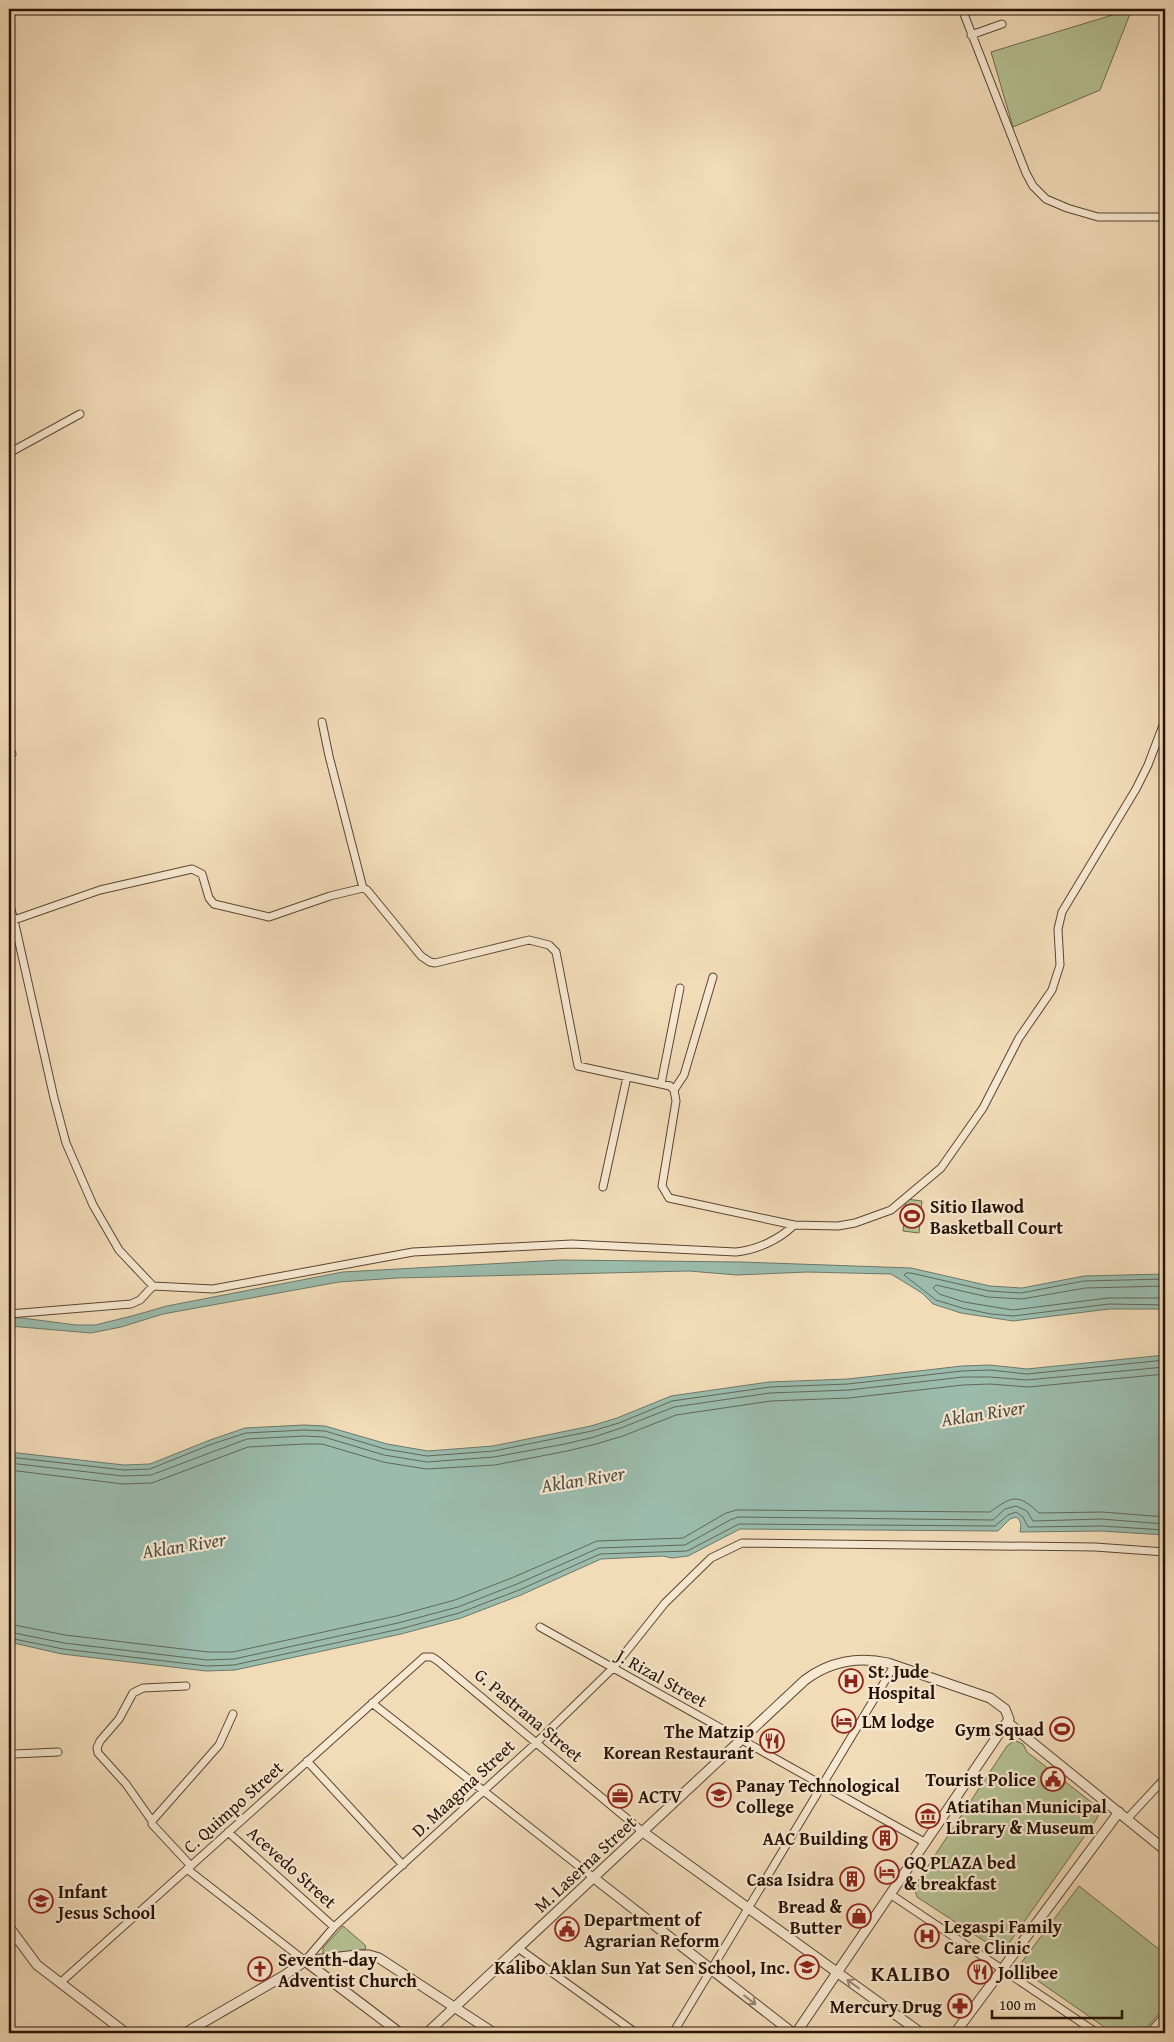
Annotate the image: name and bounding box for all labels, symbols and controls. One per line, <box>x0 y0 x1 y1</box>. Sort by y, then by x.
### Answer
place label: Sitio Ilawod Basketball Court <box>930 1193 1063 1241</box>
sports icon: Sitio Ilawod Basketball Court <box>899 1203 925 1229</box>
water label: Aklan River <box>938 1392 1028 1434</box>
water label: Aklan River <box>538 1458 628 1500</box>
water label: Aklan River <box>139 1524 229 1566</box>
street label: J. Rizal Street <box>610 1641 713 1714</box>
place label: St. Jude Hospital <box>868 1658 936 1706</box>
street label: G. Pastrana Street <box>469 1661 590 1769</box>
hospital icon: St. Jude Hospital <box>838 1668 864 1694</box>
hotel icon: LM lodge <box>831 1708 857 1734</box>
place label: LM lodge <box>862 1708 935 1735</box>
place label: Gym Squad <box>955 1716 1045 1743</box>
sports icon: Gym Squad <box>1049 1716 1075 1742</box>
place label: The Matzip Korean Restaurant <box>604 1718 754 1766</box>
restaurant icon: The Matzip Korean Restaurant <box>759 1728 785 1754</box>
street label: D. Maagma Street <box>405 1732 521 1843</box>
street label: C. Quimpo Street <box>177 1754 290 1860</box>
place label: Tourist Police <box>925 1766 1036 1793</box>
public building icon: Tourist Police <box>1040 1766 1066 1792</box>
place label: Panay Technological College <box>736 1772 900 1820</box>
school or university icon: Panay Technological College <box>706 1782 732 1808</box>
office icon: ACTV <box>607 1783 633 1809</box>
place label: ACTV <box>638 1783 682 1810</box>
place label: Atiatihan Municipal Library & Museum <box>946 1793 1107 1841</box>
museum icon: Atiatihan Municipal Library & Museum <box>915 1803 941 1829</box>
street label: M. Laserna Street <box>528 1809 643 1919</box>
street label: Acevedo Street <box>241 1819 343 1915</box>
place label: AAC Building <box>762 1825 869 1852</box>
building icon: AAC Building <box>872 1825 898 1851</box>
place label: GQ PLAZA bed & breakfast <box>904 1849 1017 1897</box>
hotel icon: GQ PLAZA bed & breakfast <box>874 1859 900 1885</box>
place label: Casa Isidra <box>747 1866 835 1893</box>
building icon: Casa Isidra <box>839 1866 865 1892</box>
place label: Infant Jesus School <box>55 1878 156 1926</box>
school or university icon: Infant Jesus School <box>28 1888 54 1914</box>
place label: Bread & Butter <box>778 1893 843 1941</box>
shop icon: Bread & Butter <box>846 1903 872 1929</box>
place label: Department of Agrarian Reform <box>584 1906 720 1954</box>
place label: Legaspi Family Care Clinic <box>944 1913 1063 1961</box>
public building icon: Department of Agrarian Reform <box>554 1916 580 1942</box>
hospital icon: Legaspi Family Care Clinic <box>914 1923 940 1949</box>
place label: Seventh-day Adventist Church <box>278 1946 417 1994</box>
place label: Kalibo Aklan Sun Yat Sen School, Inc. <box>494 1954 790 1981</box>
school or university icon: Kalibo Aklan Sun Yat Sen School, Inc. <box>794 1954 820 1980</box>
church icon: Seventh-day Adventist Church <box>247 1956 273 1982</box>
district label: KALIBO <box>871 1957 951 1989</box>
restaurant icon: Jollibee <box>967 1959 993 1985</box>
place label: Jollibee <box>995 1959 1058 1986</box>
one-way arrow <box>846 1979 860 1989</box>
scale bar <box>992 1987 1122 2019</box>
place label: Mercury Drug <box>830 1993 943 2020</box>
pharmacy icon: Mercury Drug <box>947 1993 973 2019</box>
one-way arrow <box>743 1994 756 2005</box>
text: 100 m <box>999 1994 1037 2015</box>

